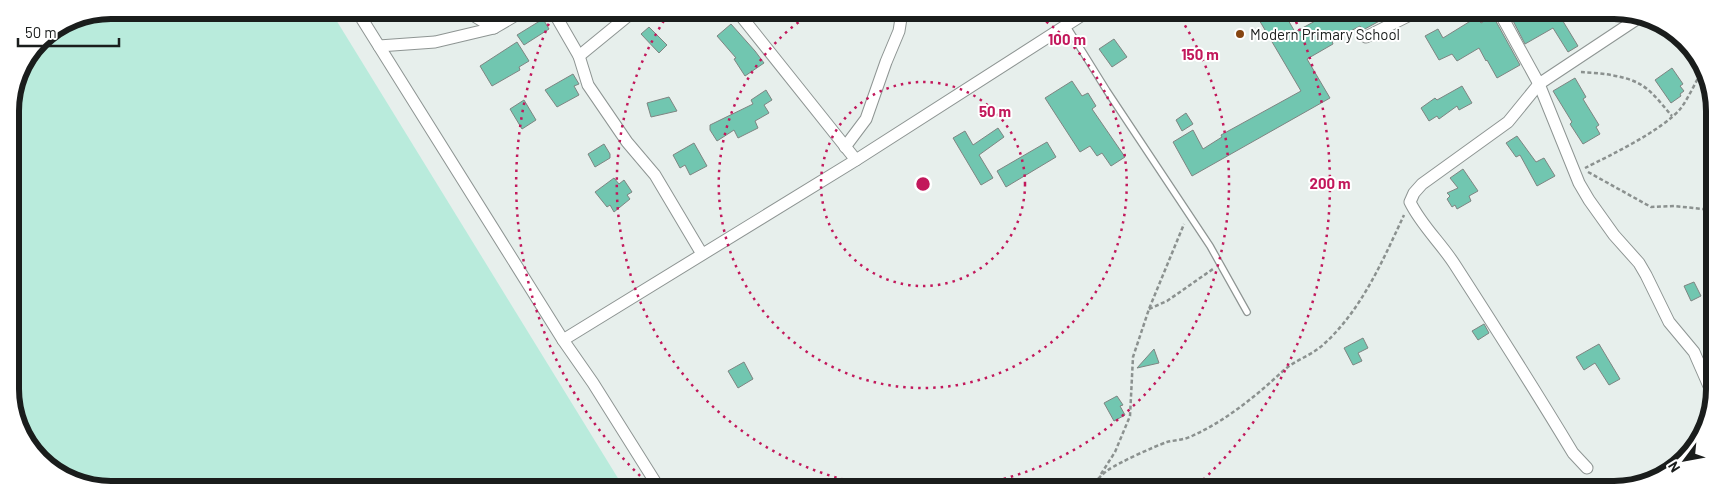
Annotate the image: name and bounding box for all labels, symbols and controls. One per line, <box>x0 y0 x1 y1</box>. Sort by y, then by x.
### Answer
scale bar <box>18 15 119 47</box>
text: 50 m <box>25 23 57 41</box>
place label: Modern Primary School <box>1250 25 1400 43</box>
marker: Modern Primary School <box>1234 28 1246 40</box>
text: 100 m <box>1048 30 1086 48</box>
text: 150 m <box>1181 45 1219 63</box>
text: 50 m <box>979 102 1011 120</box>
text: 200 m <box>1309 174 1351 192</box>
centre of rings <box>914 175 932 193</box>
north arrow <box>1660 435 1710 485</box>
text: N <box>1664 459 1683 476</box>

